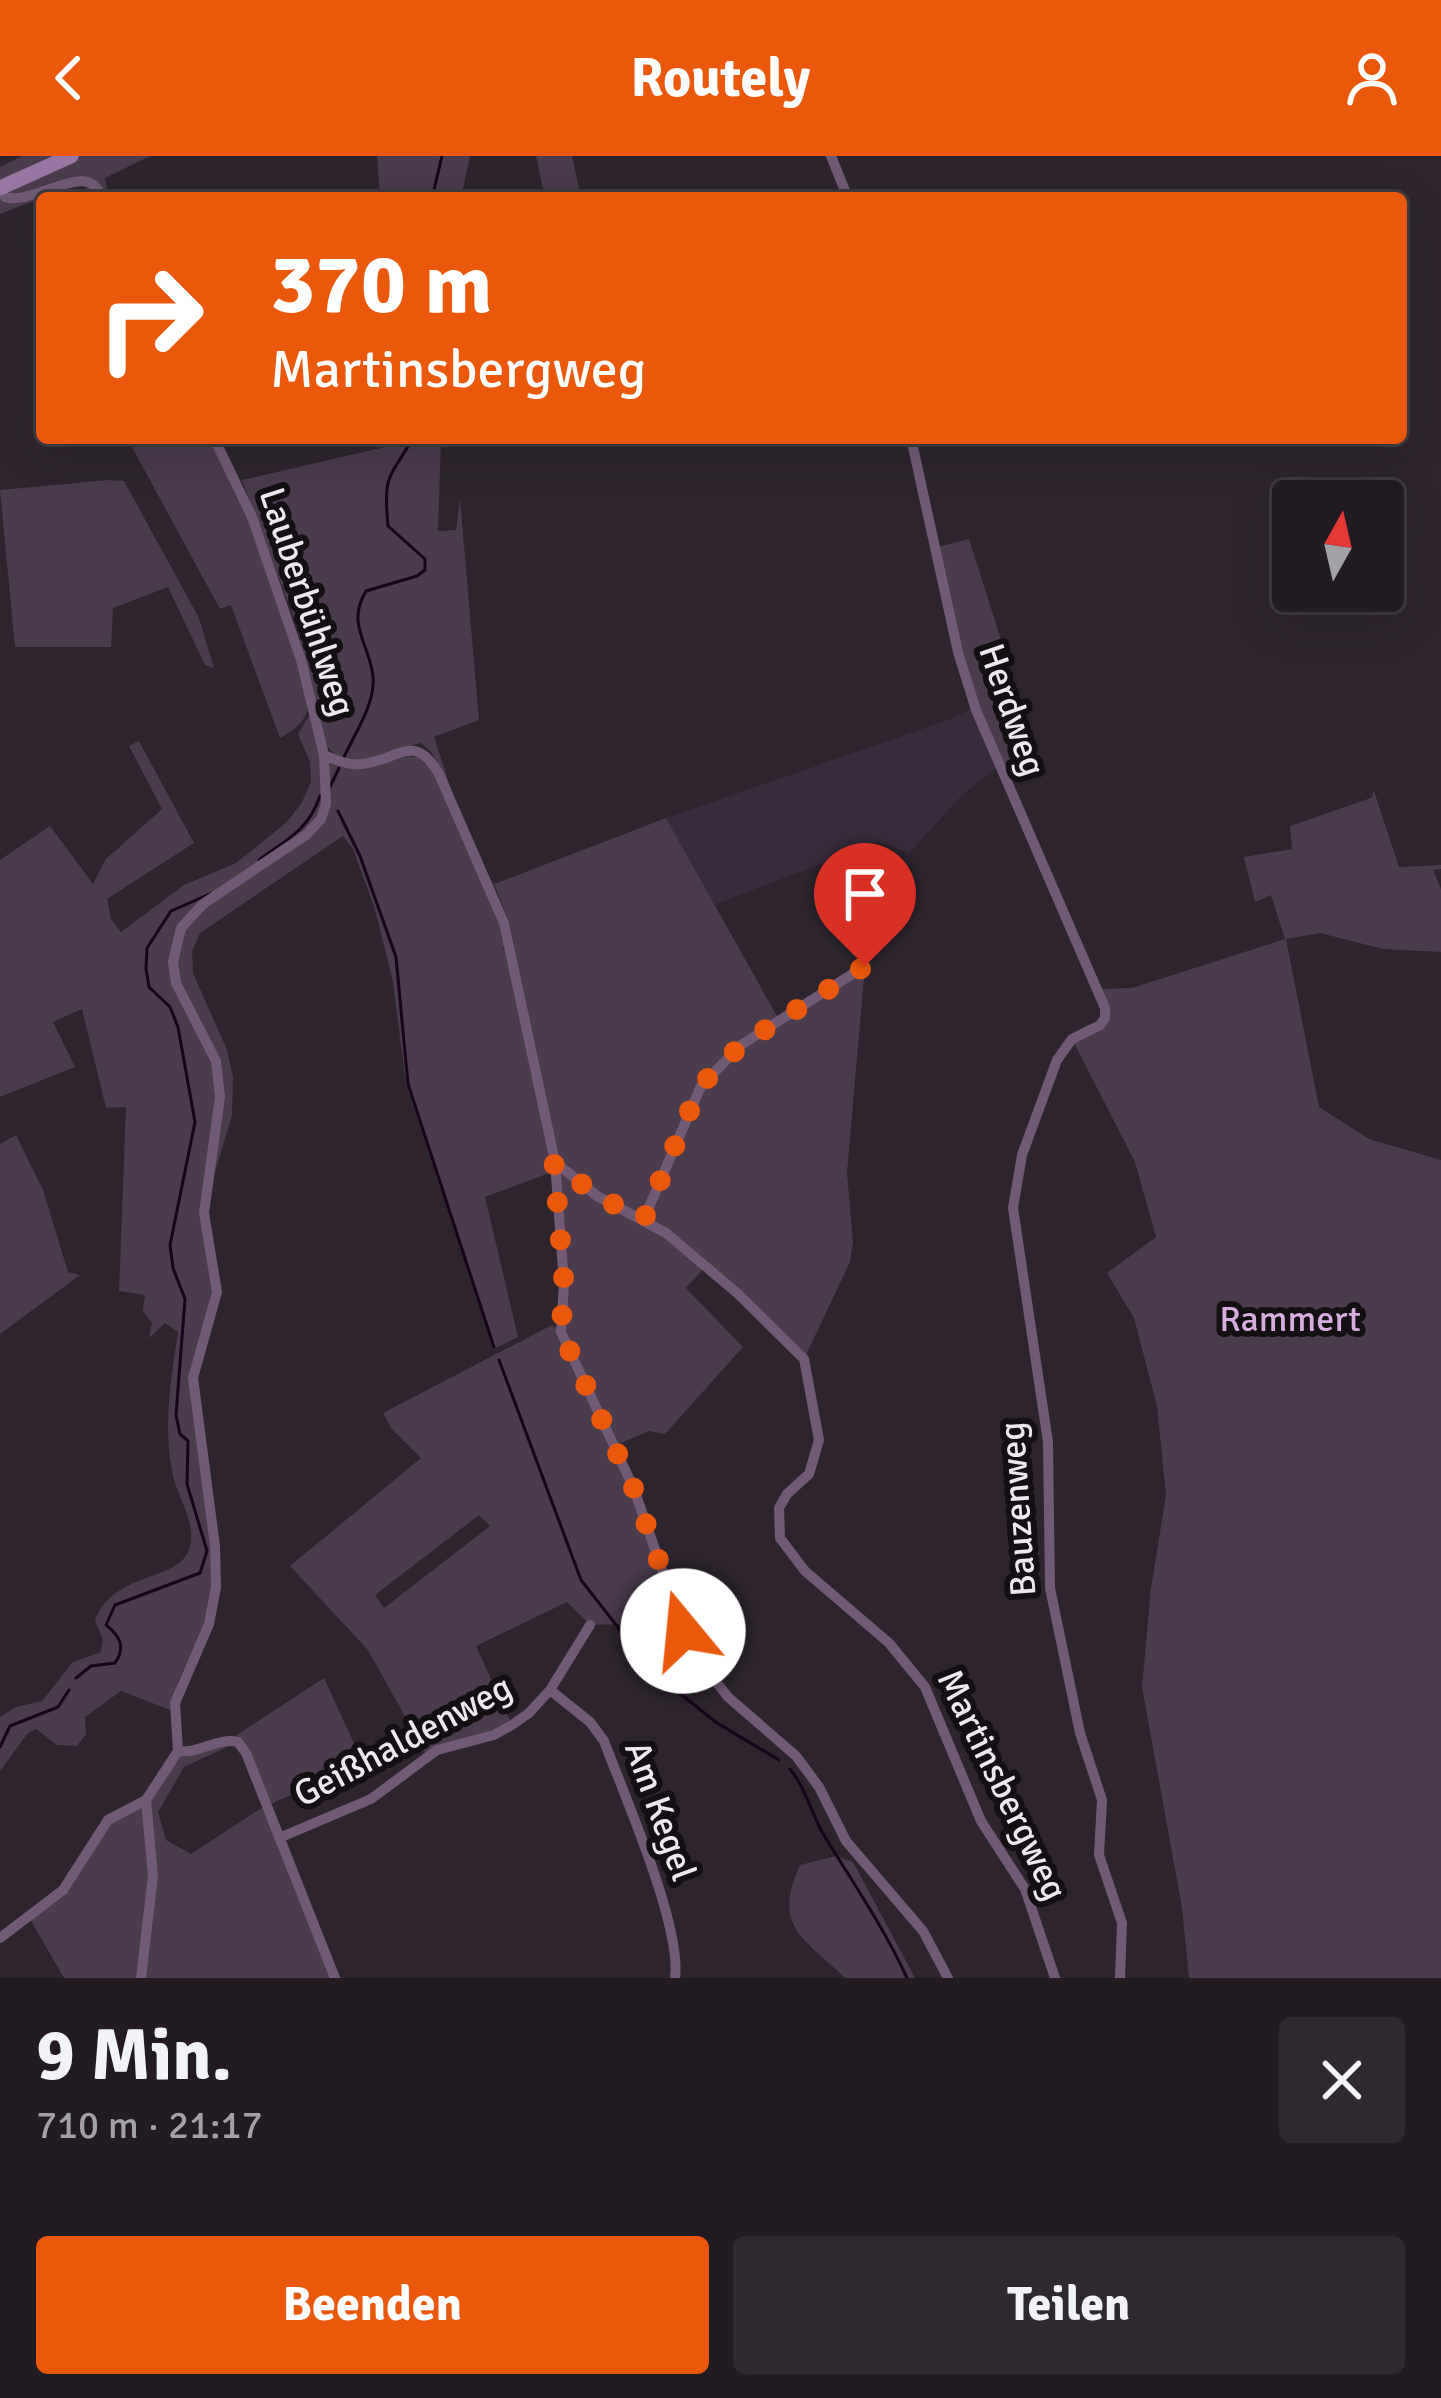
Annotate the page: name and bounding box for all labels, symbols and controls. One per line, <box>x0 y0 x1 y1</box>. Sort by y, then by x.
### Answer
icon: back <box>36 45 102 111</box>
text: Routely <box>631 45 810 112</box>
icon: person <box>1339 45 1405 111</box>
text: 370 m <box>270 233 492 337</box>
icon: right <box>72 240 228 396</box>
text: Martinsbergweg <box>270 336 646 403</box>
north arrow <box>1272 480 1404 612</box>
map controls <box>1272 480 1404 612</box>
street label: Lauberbühlweg <box>249 482 365 722</box>
street label: Herdweg <box>968 638 1056 782</box>
pin <box>814 843 916 966</box>
icon: arrive <box>832 861 898 927</box>
park label: Rammert <box>1219 1297 1361 1342</box>
street label: Bauzenweg <box>989 1420 1047 1598</box>
position arrow <box>620 1568 746 1694</box>
street label: Martinsbergweg <box>927 1662 1077 1908</box>
street label: Geißhaldenweg <box>286 1665 520 1817</box>
street label: Am Kegel <box>614 1735 706 1887</box>
text: 9 Min. <box>36 2011 232 2100</box>
button: close <box>1279 2017 1405 2143</box>
text: 710 m · 21:17 <box>36 2101 263 2149</box>
button: Beenden <box>36 2236 709 2374</box>
button: Teilen <box>733 2236 1405 2374</box>

